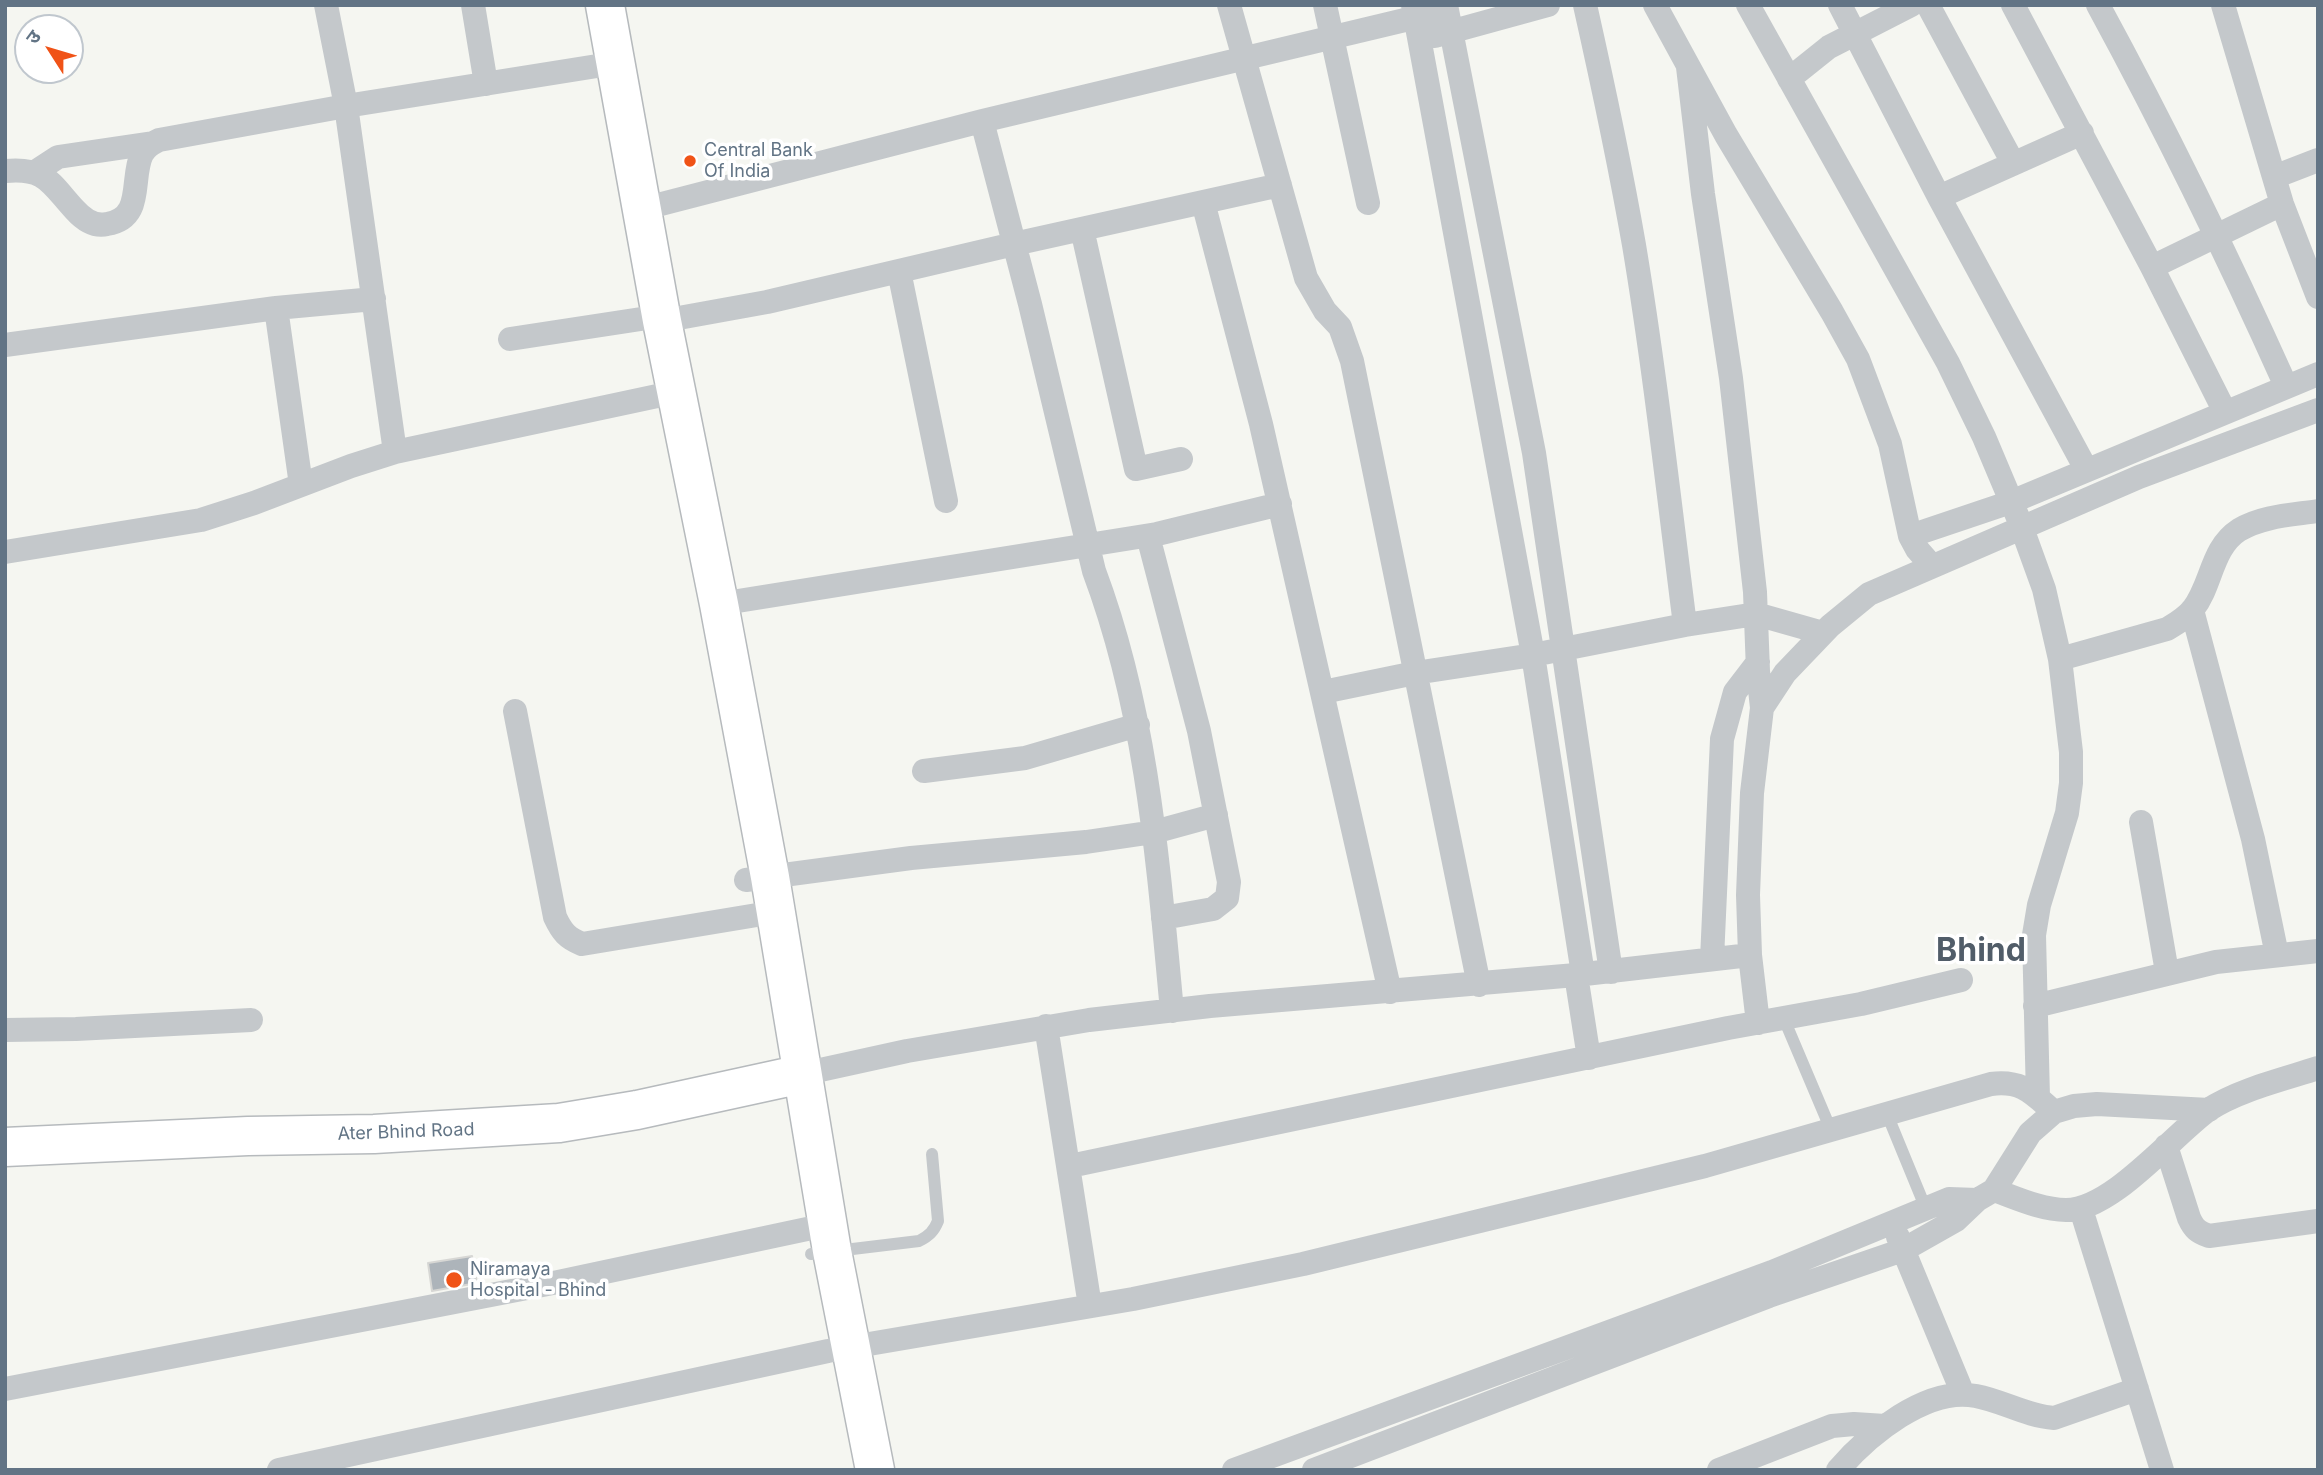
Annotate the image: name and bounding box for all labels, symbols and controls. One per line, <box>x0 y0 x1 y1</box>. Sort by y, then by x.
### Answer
north arrow <box>14 14 84 84</box>
text: उ <box>21 26 46 49</box>
place label: Central Bank Of India <box>704 140 813 182</box>
marker: Central Bank Of India <box>682 153 698 169</box>
district label: Bhind <box>1936 932 2026 970</box>
street label: Ater Bhind Road <box>337 1119 475 1145</box>
place label: Niramaya Hospital - Bhind <box>470 1259 606 1302</box>
marker: Niramaya Hospital - Bhind <box>444 1270 464 1290</box>

